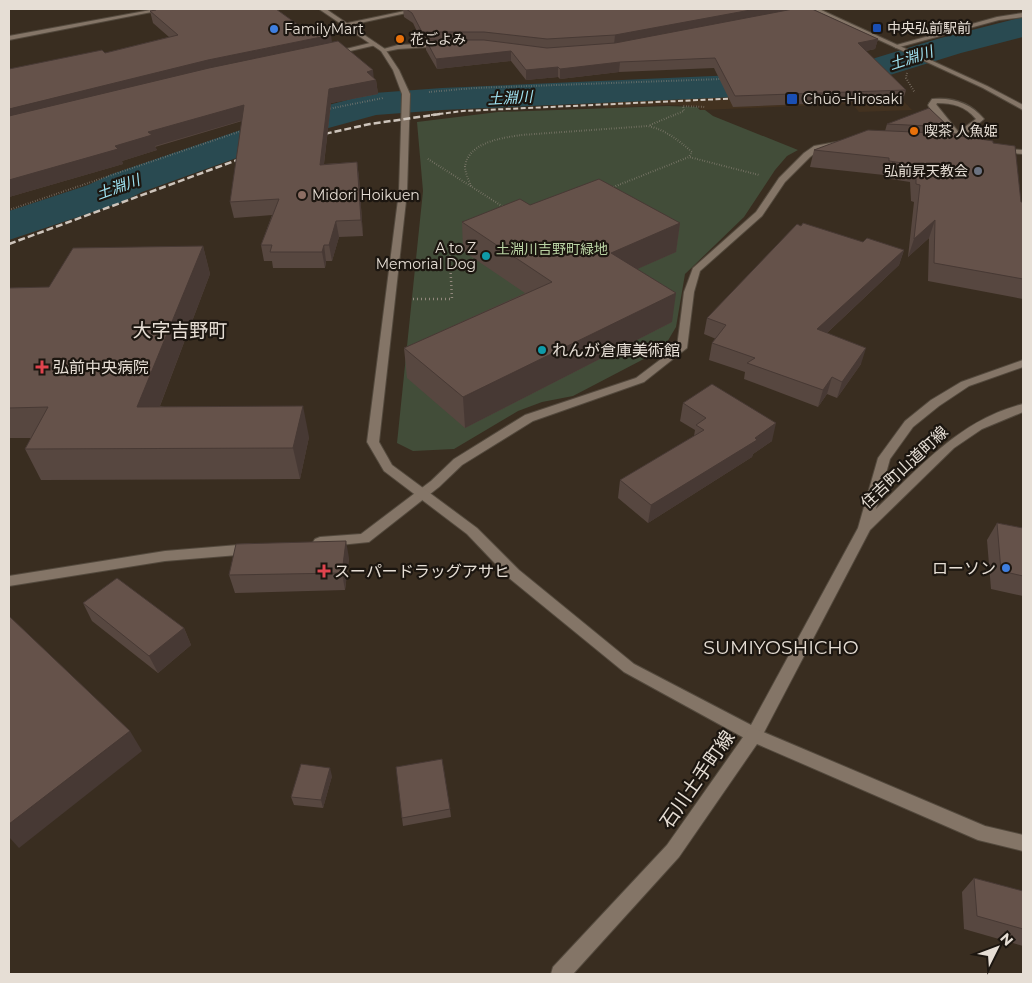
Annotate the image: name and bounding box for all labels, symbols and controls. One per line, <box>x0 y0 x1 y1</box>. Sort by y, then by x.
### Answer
place label: 中央弘前駅前 <box>887 19 971 37</box>
place label: FamilyMart <box>284 20 364 38</box>
marker: 中央弘前駅前 <box>871 22 883 34</box>
marker: FamilyMart <box>268 23 280 35</box>
place label: 花ごよみ <box>410 30 466 48</box>
marker: 花ごよみ <box>394 33 406 45</box>
water label: 土淵川 <box>887 41 937 74</box>
water label: 土淵川 <box>487 87 535 108</box>
place label: Chūō-Hirosaki <box>803 90 903 108</box>
marker: Chūō-Hirosaki <box>785 92 799 106</box>
place label: 喫茶 人魚姫 <box>924 122 998 140</box>
marker: 喫茶 人魚姫 <box>908 125 920 137</box>
place label: 弘前昇天教会 <box>884 162 968 180</box>
marker: 弘前昇天教会 <box>972 165 984 177</box>
water label: 土淵川 <box>93 169 144 203</box>
place label: Midori Hoikuen <box>312 186 420 204</box>
marker: Midori Hoikuen <box>296 189 308 201</box>
place label: A to Z Memorial Dog <box>376 239 476 273</box>
park label: 土淵川吉野町緑地 <box>496 240 608 258</box>
marker: A to Z Memorial Dog <box>480 250 492 262</box>
district label: 大字吉野町 <box>132 319 228 342</box>
place label: れんが倉庫美術館 <box>552 341 680 360</box>
marker: れんが倉庫美術館 <box>536 344 548 356</box>
place label: 弘前中央病院 <box>53 358 149 377</box>
marker: 弘前中央病院 <box>35 360 49 374</box>
street label: 住吉町山道町線 <box>857 422 952 513</box>
place label: ローソン <box>932 559 996 578</box>
place label: スーパードラッグアサヒ <box>334 562 510 581</box>
marker: ローソン <box>1000 562 1012 574</box>
marker: スーパードラッグアサヒ <box>318 565 330 577</box>
district label: SUMIYOSHICHO <box>703 636 859 659</box>
street label: 石川土手町線 <box>655 726 740 833</box>
north arrow <box>972 923 1022 973</box>
text: N <box>996 929 1017 950</box>

